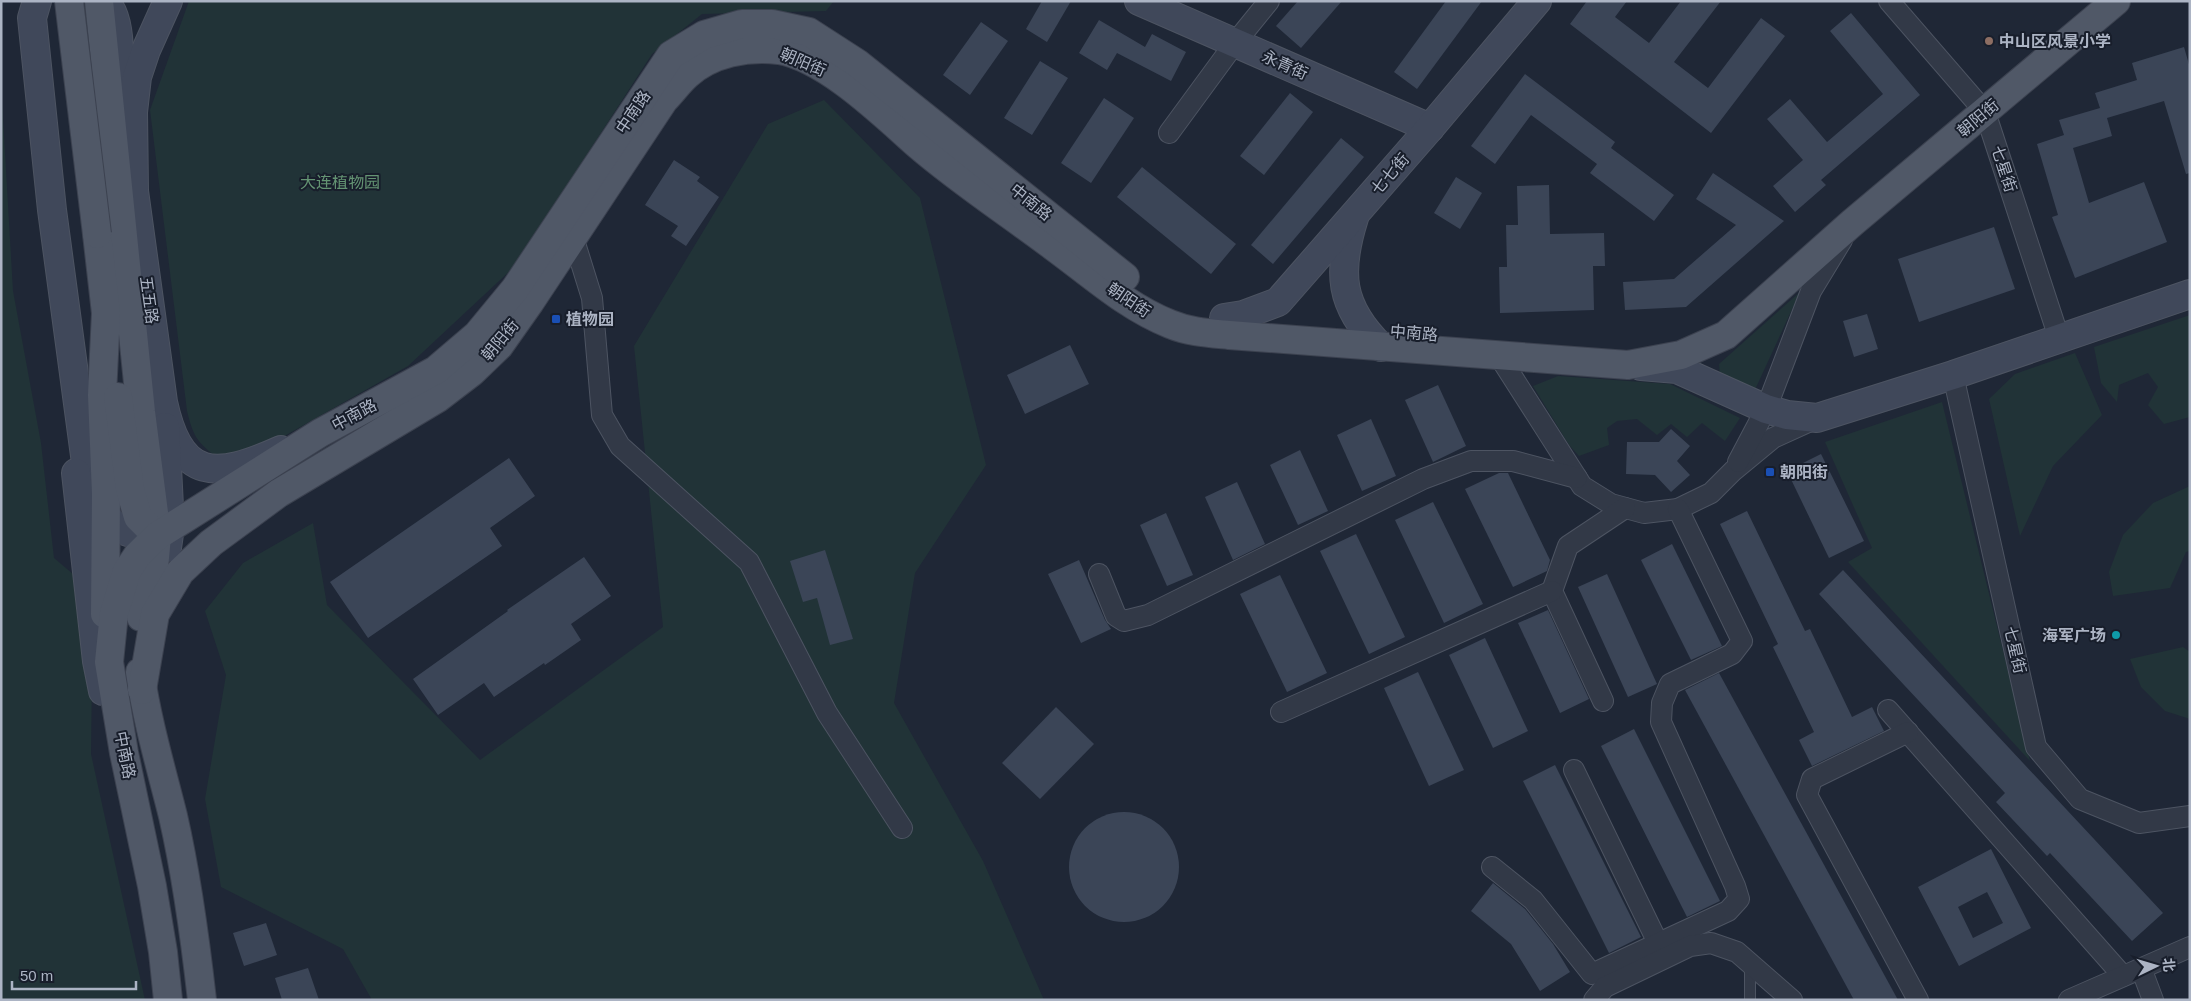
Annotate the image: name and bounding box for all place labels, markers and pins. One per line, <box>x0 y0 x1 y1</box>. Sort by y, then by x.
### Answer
place label: 中山区风景小学 <box>1999 33 2111 50</box>
marker: 中山区风景小学 <box>1983 35 1995 47</box>
place label: 植物园 <box>566 310 614 328</box>
marker: 植物园 <box>550 313 562 325</box>
place label: 朝阳街 <box>1780 464 1828 481</box>
marker: 朝阳街 <box>1764 466 1776 478</box>
place label: 海军广场 <box>2042 627 2106 644</box>
marker: 海军广场 <box>2110 629 2122 641</box>

